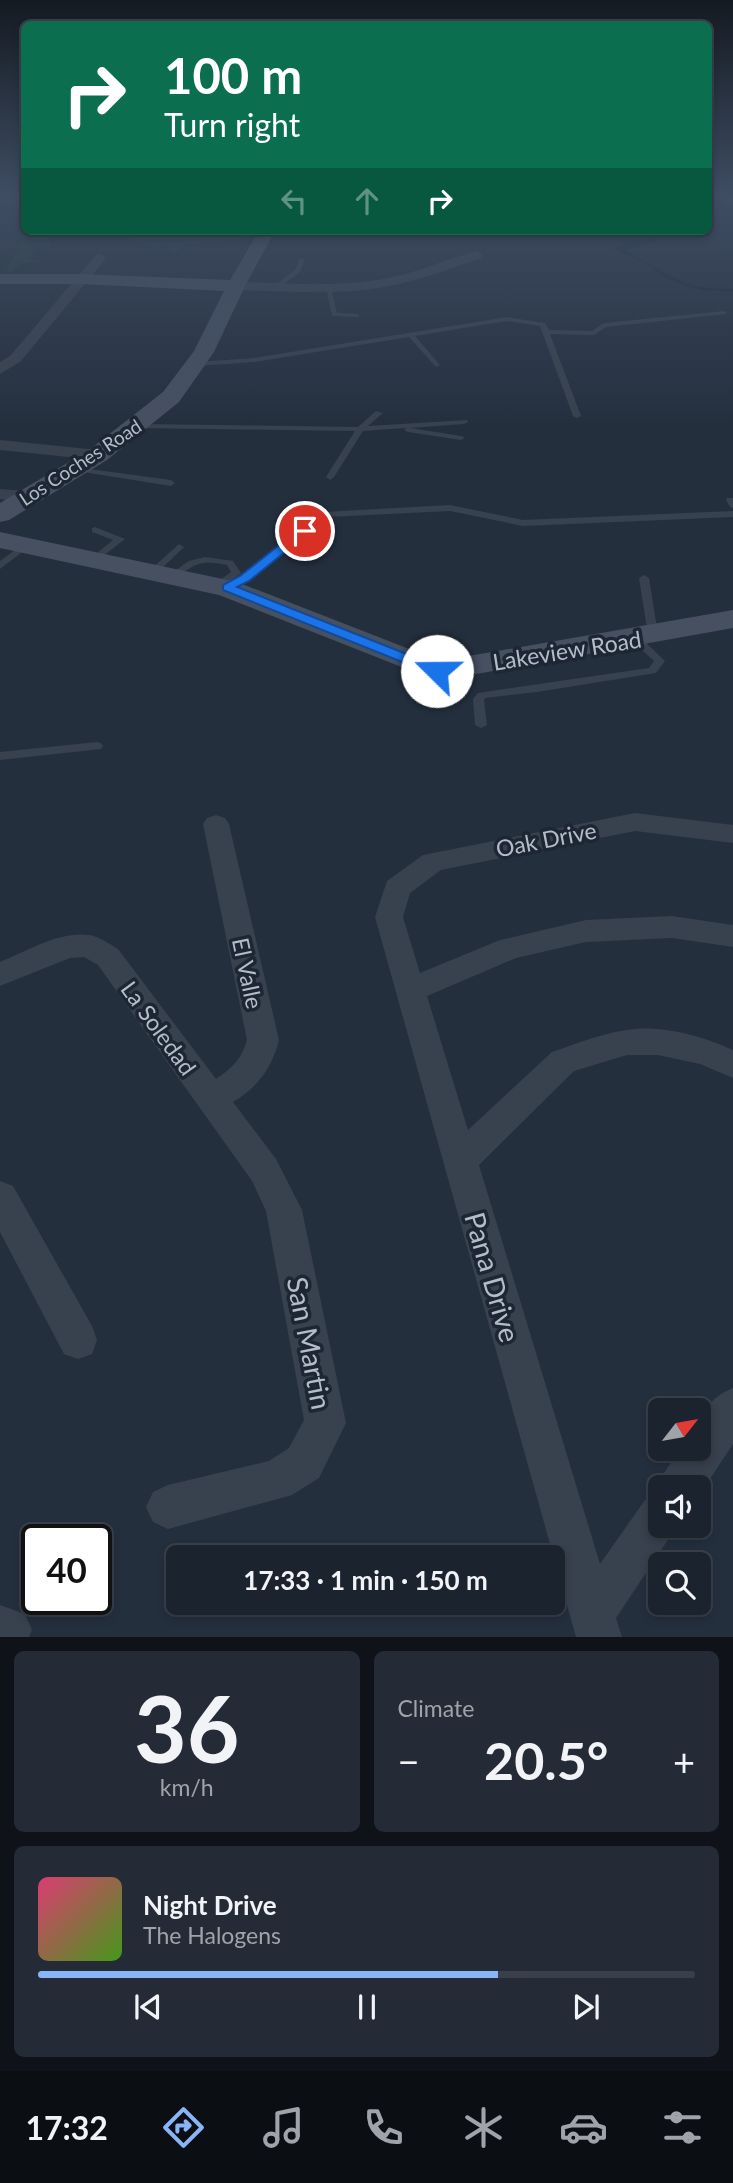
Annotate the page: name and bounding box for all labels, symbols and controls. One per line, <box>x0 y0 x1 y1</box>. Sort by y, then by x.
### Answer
text: 100 m <box>164 46 302 104</box>
icon: right <box>49 49 140 140</box>
text: Turn right <box>164 105 300 144</box>
icon: left <box>275 182 313 220</box>
icon: ahead <box>348 182 386 220</box>
icon: right <box>421 182 459 220</box>
street label: Los Coches Road <box>15 414 145 510</box>
pin <box>275 501 335 561</box>
icon: arrive <box>286 512 324 550</box>
street label: Lakeview Road <box>491 624 643 676</box>
position arrow <box>400 634 474 708</box>
street label: Oak Drive <box>493 816 599 862</box>
street label: El Valle <box>227 935 269 1011</box>
street label: La Soledad <box>116 976 202 1080</box>
street label: Pana Drive <box>458 1208 528 1346</box>
street label: San Martin <box>281 1274 339 1412</box>
north arrow <box>648 1398 710 1461</box>
map controls <box>648 1398 711 1615</box>
button: sound <box>648 1475 711 1538</box>
speed limit sign: 40 <box>21 1524 112 1615</box>
button: search <box>648 1552 711 1615</box>
text: 17:33 · 1 min · 150 m <box>243 1564 488 1596</box>
text: 36 <box>134 1673 240 1782</box>
text: Climate <box>398 1694 474 1722</box>
text: 20.5° <box>484 1729 608 1791</box>
text: − <box>398 1738 420 1784</box>
text: + <box>673 1738 695 1784</box>
text: km/h <box>160 1773 214 1801</box>
text: Night Drive <box>143 1889 277 1921</box>
text: The Halogens <box>143 1921 281 1949</box>
icon: previous <box>129 1988 167 2026</box>
icon: pause <box>348 1988 386 2026</box>
icon: next <box>567 1988 605 2026</box>
icon: directions <box>159 2103 208 2152</box>
icon: music <box>259 2103 308 2152</box>
icon: phone <box>359 2103 408 2152</box>
icon: climate <box>459 2103 508 2152</box>
icon: car <box>559 2103 608 2152</box>
icon: filters <box>658 2103 707 2152</box>
text: 17:32 <box>25 2108 108 2147</box>

